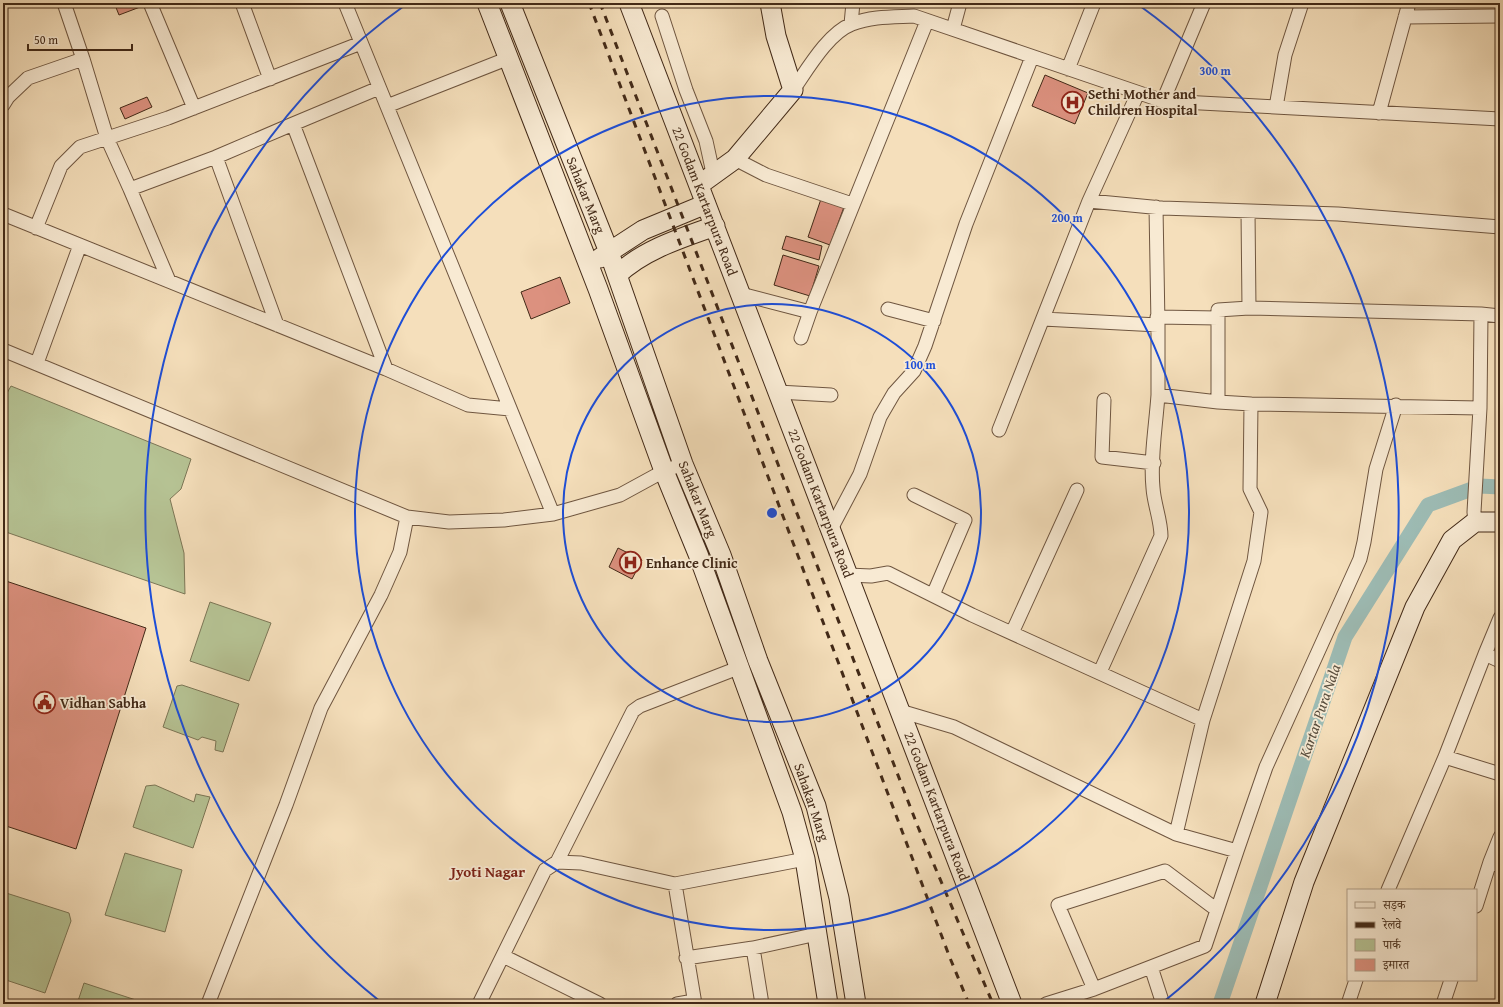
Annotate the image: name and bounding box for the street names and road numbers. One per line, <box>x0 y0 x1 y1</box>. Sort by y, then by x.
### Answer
street label: 22 Godam Kartarpura Road <box>667 124 743 279</box>
street label: Sahakar Marg <box>561 154 611 236</box>
street label: 22 Godam Kartarpura Road <box>783 426 859 581</box>
street label: Sahakar Marg <box>673 458 723 540</box>
street label: 22 Godam Kartarpura Road <box>899 729 975 884</box>
street label: Sahakar Marg <box>789 760 835 844</box>

